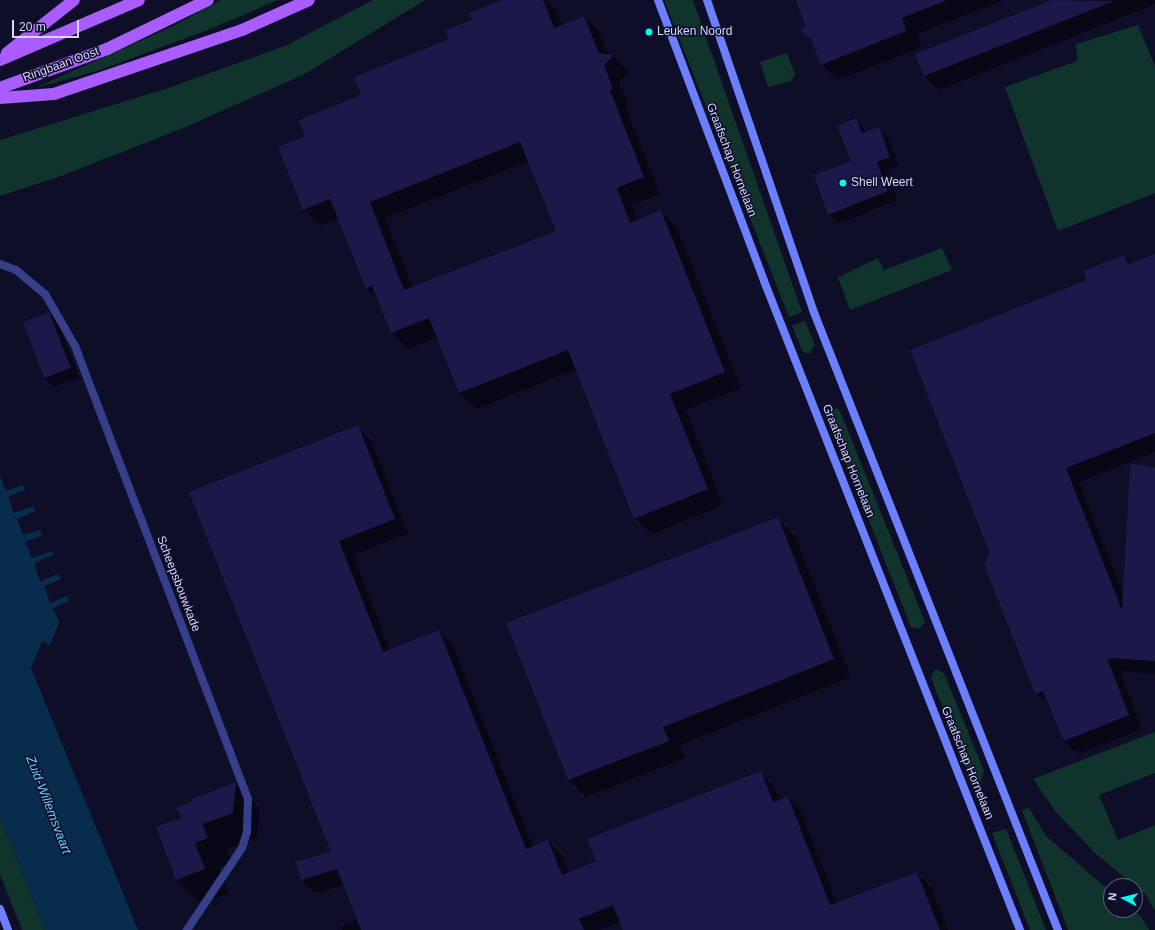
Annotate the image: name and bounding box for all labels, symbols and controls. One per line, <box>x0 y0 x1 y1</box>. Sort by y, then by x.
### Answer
scale bar <box>14 12 81 38</box>
text: 20 m <box>19 20 46 34</box>
place label: Leuken Noord <box>657 25 732 39</box>
marker: Leuken Noord <box>644 27 654 37</box>
street label: Ringbaan Oost <box>21 45 101 85</box>
street label: Graafschap Hornelaan <box>703 101 759 219</box>
place label: Shell Weert <box>851 176 913 190</box>
marker: Shell Weert <box>838 178 848 188</box>
street label: Graafschap Hornelaan <box>819 402 877 520</box>
street label: Scheepsbouwkade <box>153 534 203 634</box>
street label: Graafschap Hornelaan <box>938 704 996 822</box>
water label: Zuid-Willemsvaart <box>22 754 74 856</box>
north arrow <box>1103 878 1143 918</box>
text: N <box>1106 892 1119 901</box>

